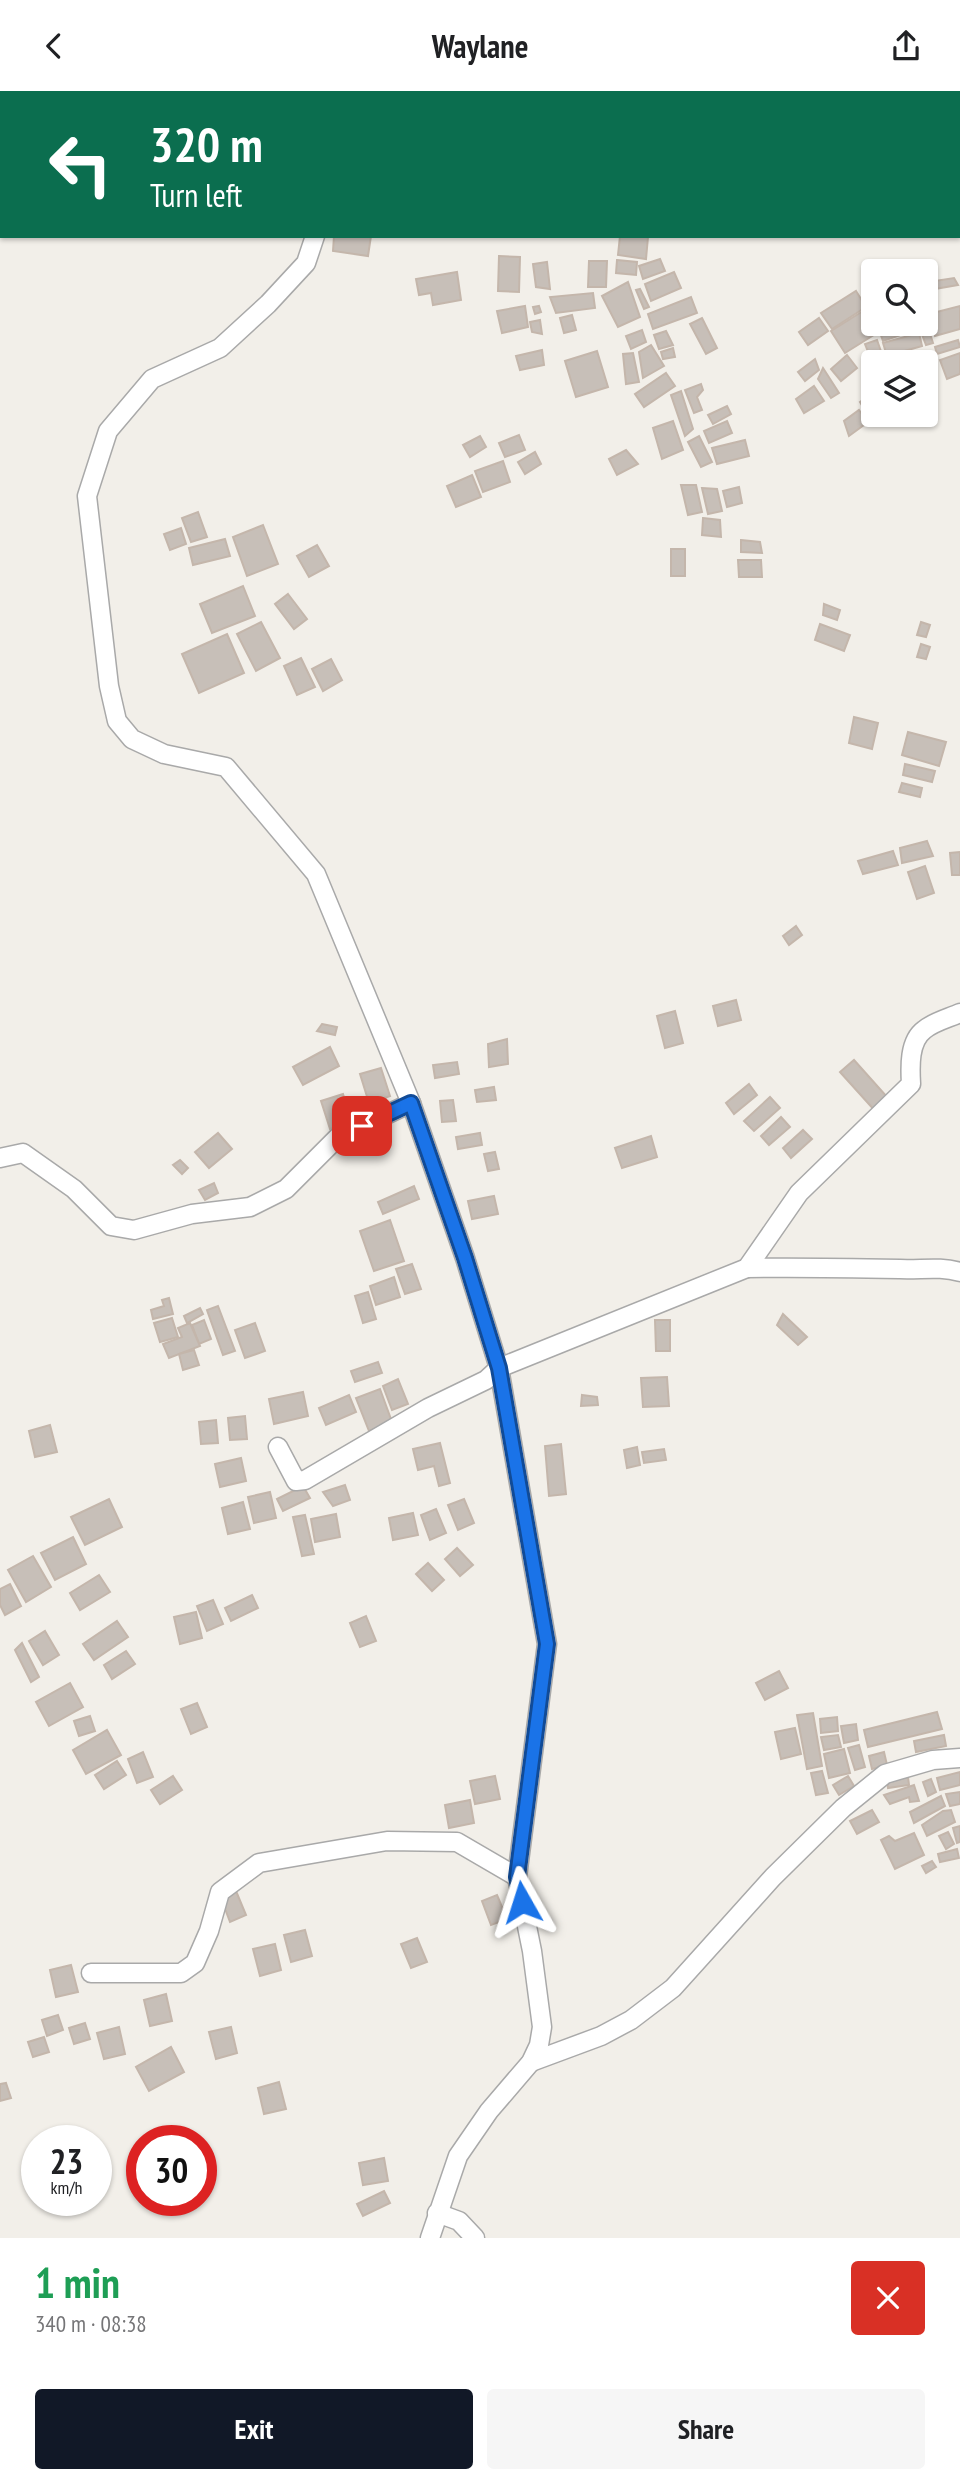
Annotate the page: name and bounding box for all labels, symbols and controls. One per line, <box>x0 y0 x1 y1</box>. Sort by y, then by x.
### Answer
text: Waylane <box>432 25 528 67</box>
icon: back <box>35 27 73 65</box>
icon: share <box>887 27 925 65</box>
text: 320 m <box>150 112 263 176</box>
icon: left <box>35 119 126 210</box>
text: Turn left <box>150 174 242 216</box>
map controls <box>861 259 938 427</box>
button: search <box>861 259 938 336</box>
button: layers <box>861 350 938 427</box>
pin <box>332 1096 392 1156</box>
icon: arrive <box>343 1107 381 1145</box>
position arrow <box>485 1865 559 1939</box>
speed limit sign: 30 <box>126 2125 217 2216</box>
text: 23 <box>50 2138 83 2184</box>
text: km/h <box>51 2176 82 2199</box>
text: 1 min <box>35 2255 120 2310</box>
button: close <box>851 2261 925 2335</box>
text: 340 m · 08:38 <box>35 2309 147 2338</box>
button: Exit <box>35 2389 473 2469</box>
button: Share <box>487 2389 925 2469</box>

